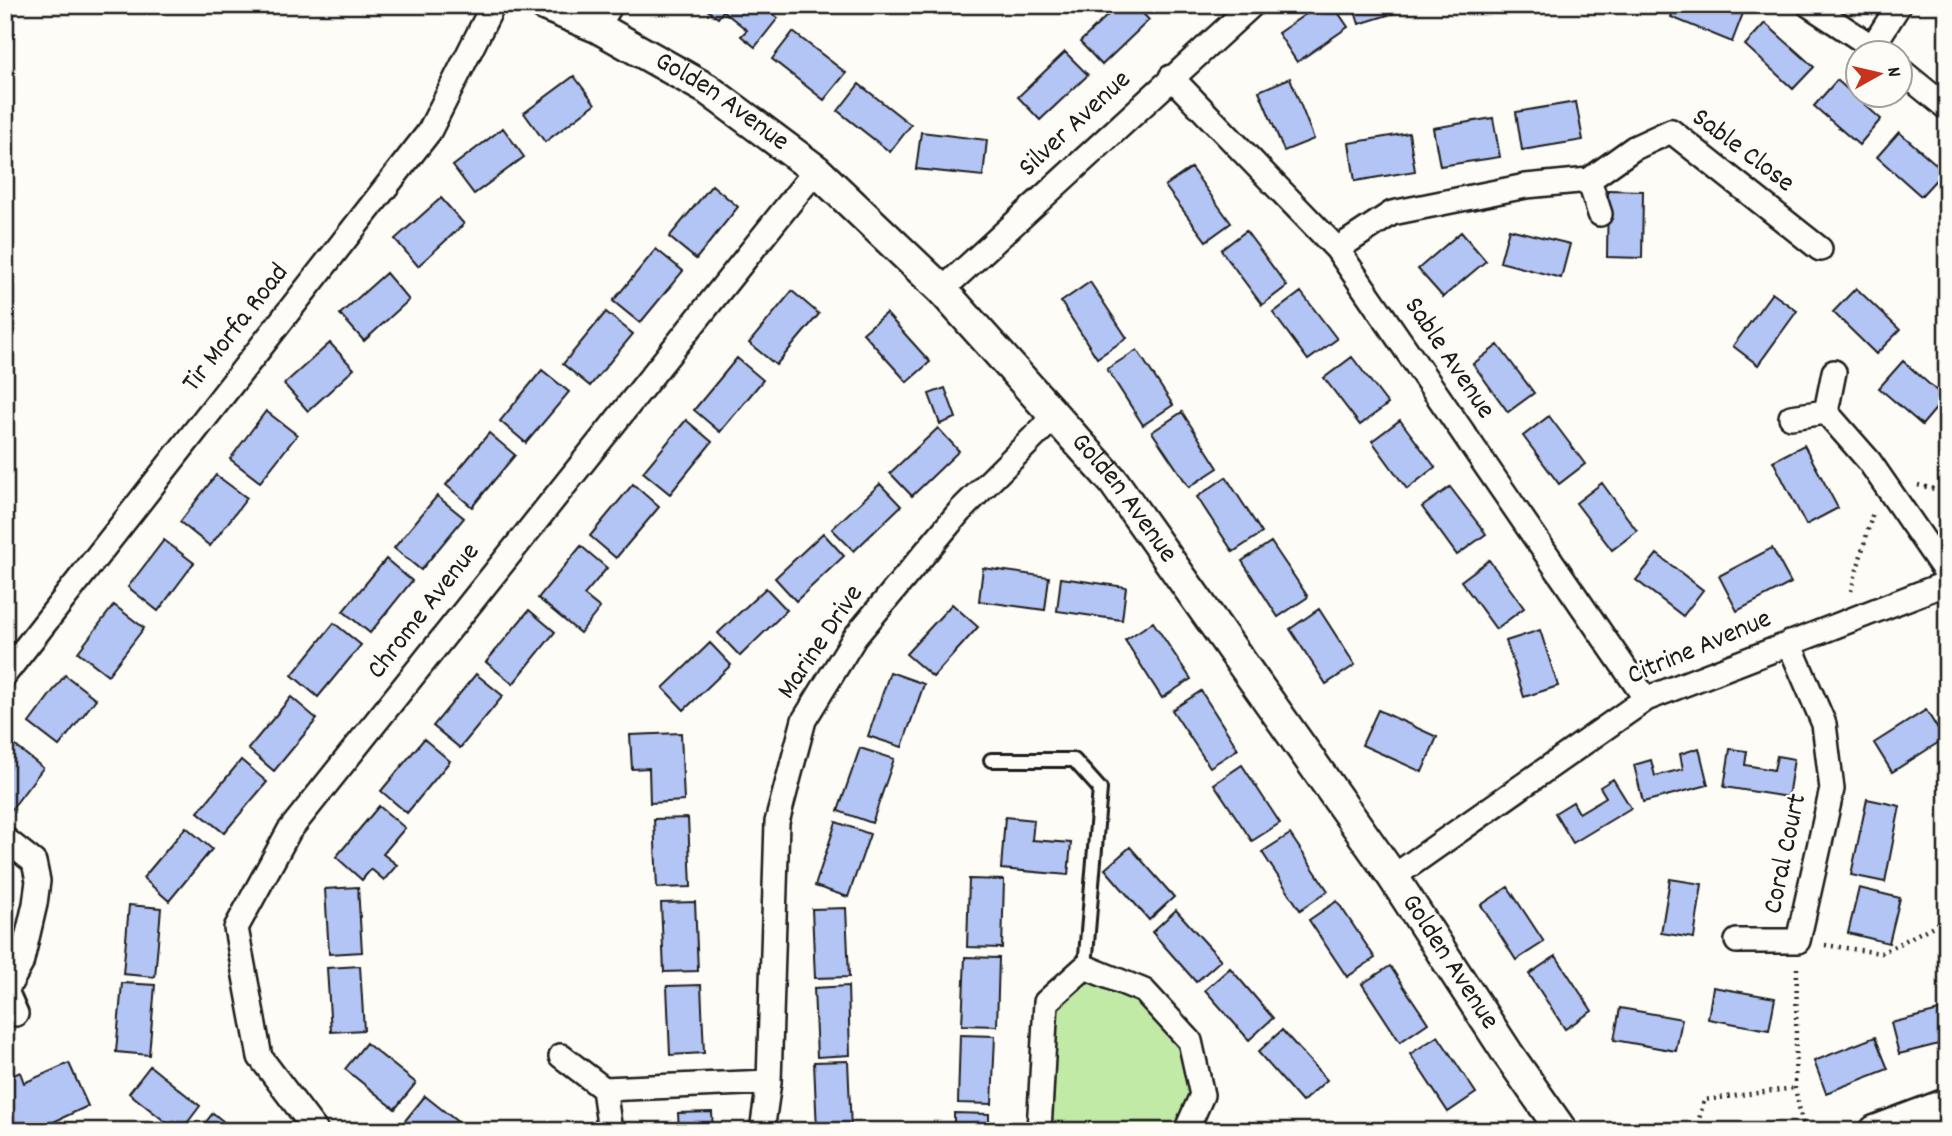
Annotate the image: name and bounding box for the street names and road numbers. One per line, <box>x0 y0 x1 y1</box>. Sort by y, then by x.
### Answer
street label: Golden Avenue <box>647 43 797 163</box>
street label: Silver Avenue <box>1011 62 1141 188</box>
street label: Sable Close <box>1682 100 1802 204</box>
street label: Tir Morfa Road <box>174 256 300 402</box>
street label: Sable Avenue <box>1392 290 1504 428</box>
street label: Golden Avenue <box>1060 425 1186 572</box>
street label: Chrome Avenue <box>359 535 491 689</box>
street label: Marine Drive <box>769 578 875 708</box>
street label: Citrine Avenue <box>1622 601 1778 697</box>
street label: Coral Court <box>1755 790 1819 918</box>
street label: Golden Avenue <box>1390 887 1508 1038</box>

